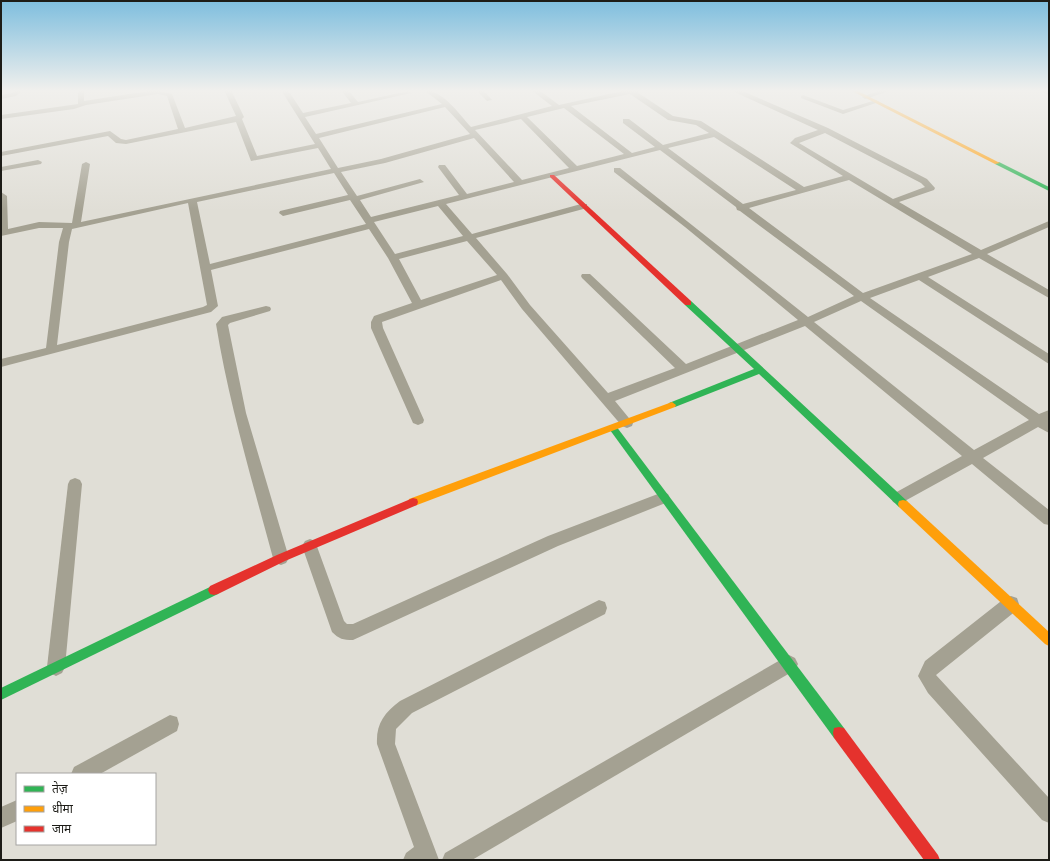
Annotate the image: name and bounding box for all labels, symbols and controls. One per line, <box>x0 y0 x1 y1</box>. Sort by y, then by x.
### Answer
legend <box>16 773 156 845</box>
text: तेज़ <box>52 780 69 797</box>
text: धीमा <box>52 800 74 817</box>
text: जाम <box>52 820 72 837</box>

